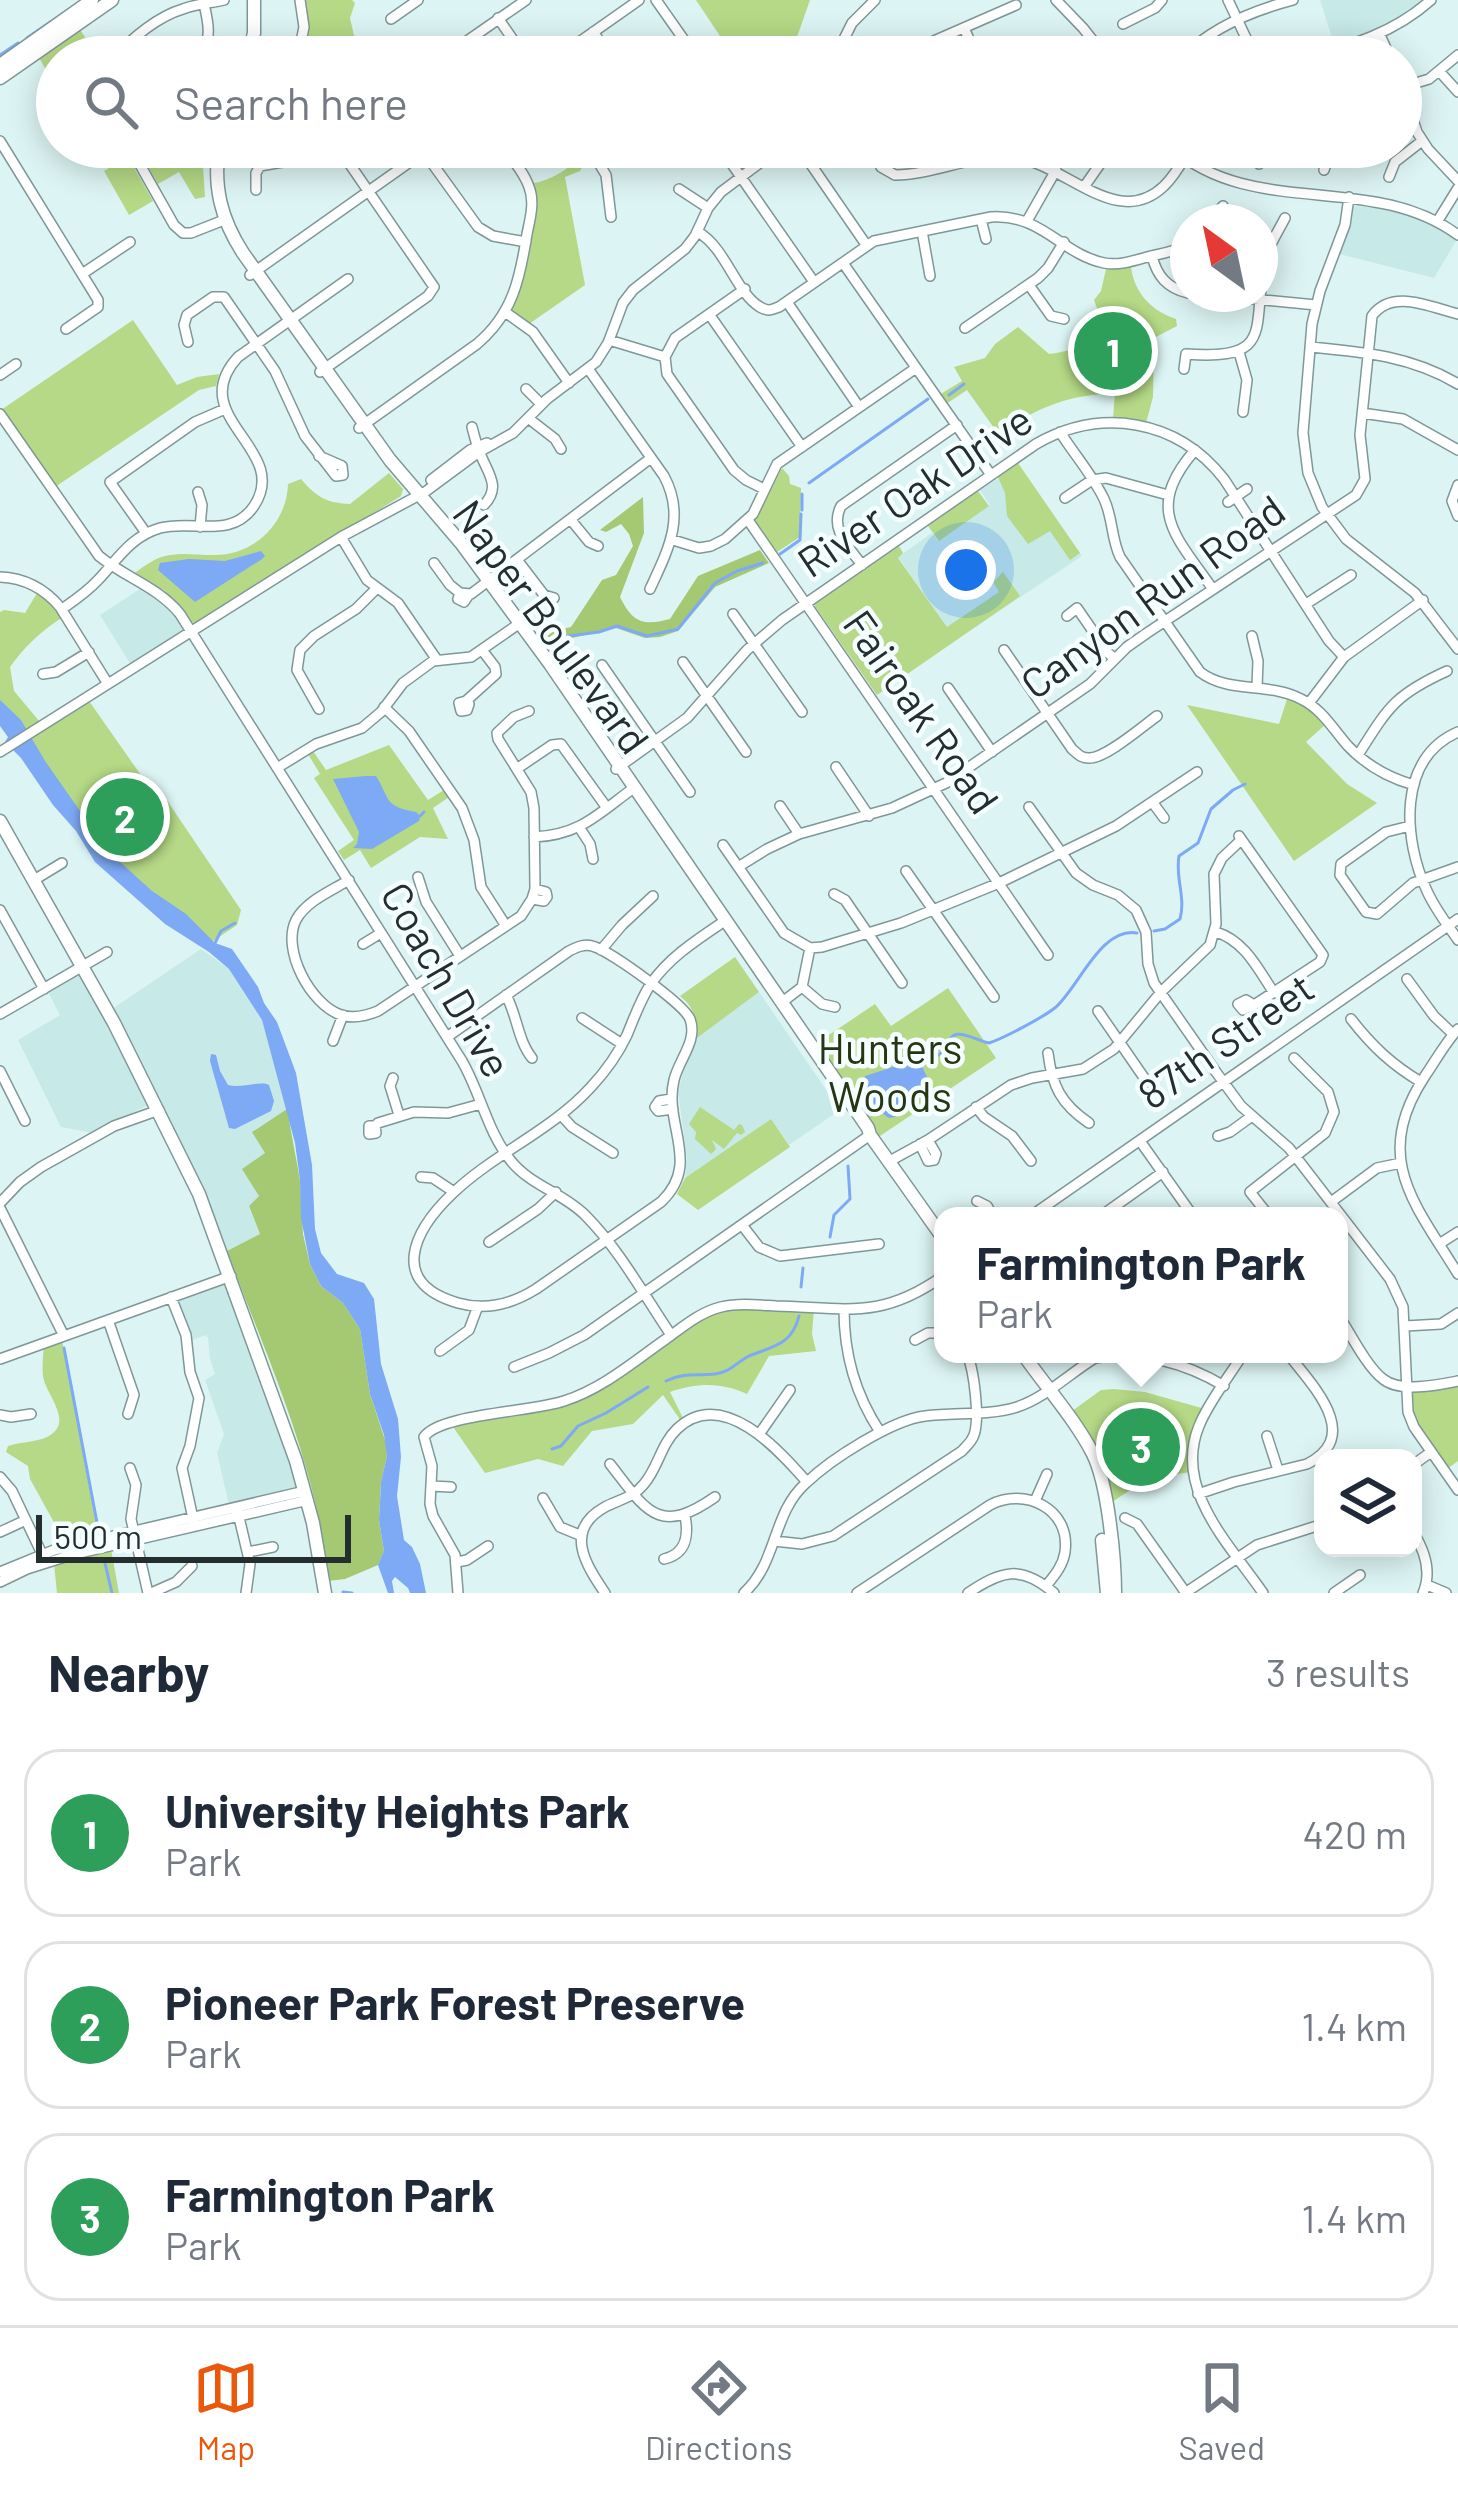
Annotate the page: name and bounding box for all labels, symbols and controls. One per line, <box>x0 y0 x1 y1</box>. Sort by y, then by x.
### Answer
search box <box>36 36 1422 168</box>
icon: search <box>78 69 144 135</box>
text: Search here <box>174 75 408 129</box>
north arrow <box>1170 204 1278 312</box>
pin: 1 <box>1074 306 1152 396</box>
street label: River Oak Drive <box>787 393 1041 586</box>
street label: Canyon Run Road <box>1010 483 1294 709</box>
street label: Naper Boulevard <box>443 489 661 763</box>
your location <box>936 540 996 600</box>
street label: Fairoak Road <box>834 600 1011 822</box>
pin: 2 <box>86 772 164 862</box>
street label: Coach Drive <box>372 873 523 1085</box>
street label: 87th Street <box>1127 961 1322 1118</box>
park label: Hunters Woods <box>817 1022 963 1120</box>
popup <box>934 1207 1348 1363</box>
text: Farmington Park <box>976 1235 1306 1289</box>
text: Park <box>976 1289 1053 1336</box>
pin: 3 <box>1102 1402 1180 1492</box>
map controls <box>1314 1449 1422 1557</box>
button: layers <box>1314 1449 1422 1557</box>
scale bar <box>36 1509 351 1562</box>
text: 500 m <box>54 1516 142 1556</box>
text: Nearby <box>48 1641 209 1702</box>
text: 3 results <box>1266 1648 1410 1695</box>
text: University Heights Park <box>165 1783 630 1837</box>
text: 1 <box>83 1810 97 1857</box>
text: 420 m <box>1303 1810 1407 1857</box>
text: Park <box>165 1837 242 1884</box>
text: Pioneer Park Forest Preserve <box>165 1975 745 2029</box>
text: 2 <box>79 2002 101 2049</box>
text: 1.4 km <box>1301 2002 1407 2049</box>
text: Park <box>165 2029 242 2076</box>
text: Farmington Park <box>165 2167 495 2221</box>
text: 3 <box>79 2194 101 2241</box>
text: 1.4 km <box>1301 2194 1407 2241</box>
text: Park <box>165 2221 242 2268</box>
tab: Map <box>193 2355 259 2467</box>
tab: Directions <box>645 2355 792 2467</box>
tab: Saved <box>1178 2355 1265 2467</box>

